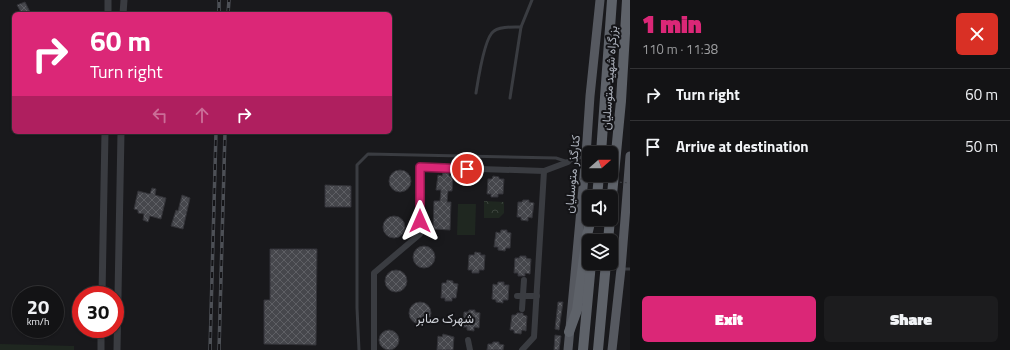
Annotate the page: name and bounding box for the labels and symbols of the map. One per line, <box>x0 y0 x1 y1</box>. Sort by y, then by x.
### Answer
street label: بزرگراه شهید متوسلیان <box>596 25 622 131</box>
street label: کنارگذر متوسلیان <box>559 134 585 214</box>
north arrow <box>582 146 618 182</box>
pin <box>450 152 484 186</box>
position arrow <box>399 200 441 242</box>
speed limit sign: 30 <box>72 286 124 338</box>
district label: شهرک صابر <box>415 308 474 328</box>

